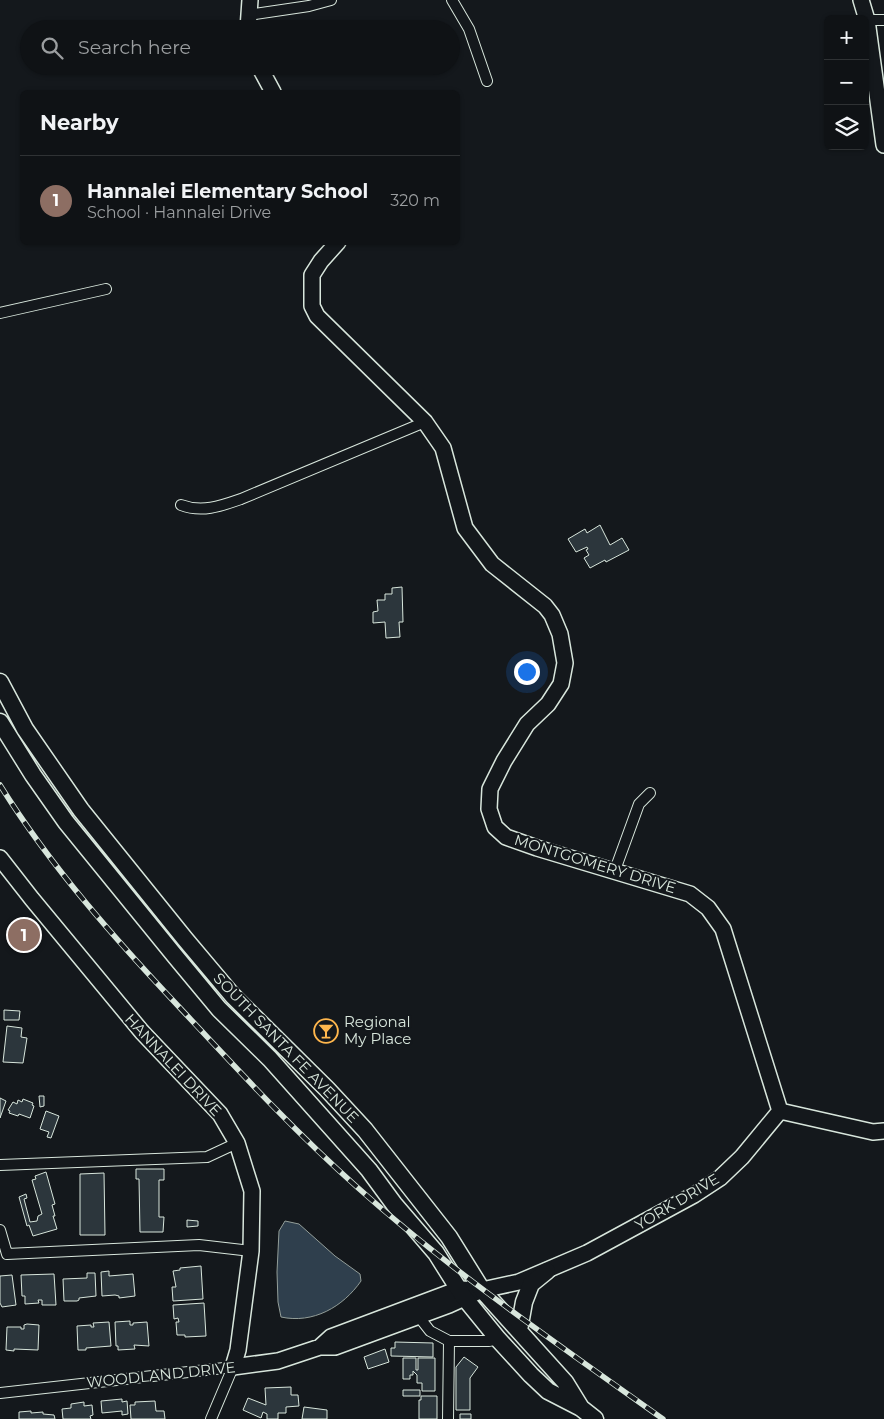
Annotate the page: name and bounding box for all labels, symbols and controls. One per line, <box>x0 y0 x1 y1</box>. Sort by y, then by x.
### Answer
map controls <box>824 15 869 150</box>
button: + <box>824 15 869 60</box>
search box <box>20 20 460 75</box>
icon: search <box>38 34 66 62</box>
text: Search here <box>78 36 191 59</box>
button: − <box>824 60 869 105</box>
button: layers <box>824 105 869 150</box>
text: Nearby <box>40 110 119 135</box>
text: Hannalei Elementary School <box>87 180 368 203</box>
text: 1 <box>53 191 59 210</box>
text: 320 m <box>390 191 440 210</box>
text: School · Hannalei Drive <box>87 203 271 222</box>
your location <box>514 659 540 685</box>
street label: MONTGOMERY DRIVE <box>512 830 678 897</box>
pin: 1 <box>8 916 40 954</box>
street label: SOUTH SANTA FE AVENUE <box>210 969 363 1127</box>
street label: HANNALEI DRIVE <box>121 1009 226 1120</box>
place label: Regional My Place <box>344 1012 411 1048</box>
bar icon: Regional My Place <box>313 1018 339 1044</box>
street label: YORK DRIVE <box>631 1169 722 1234</box>
street label: WOODLAND DRIVE <box>85 1357 236 1392</box>

